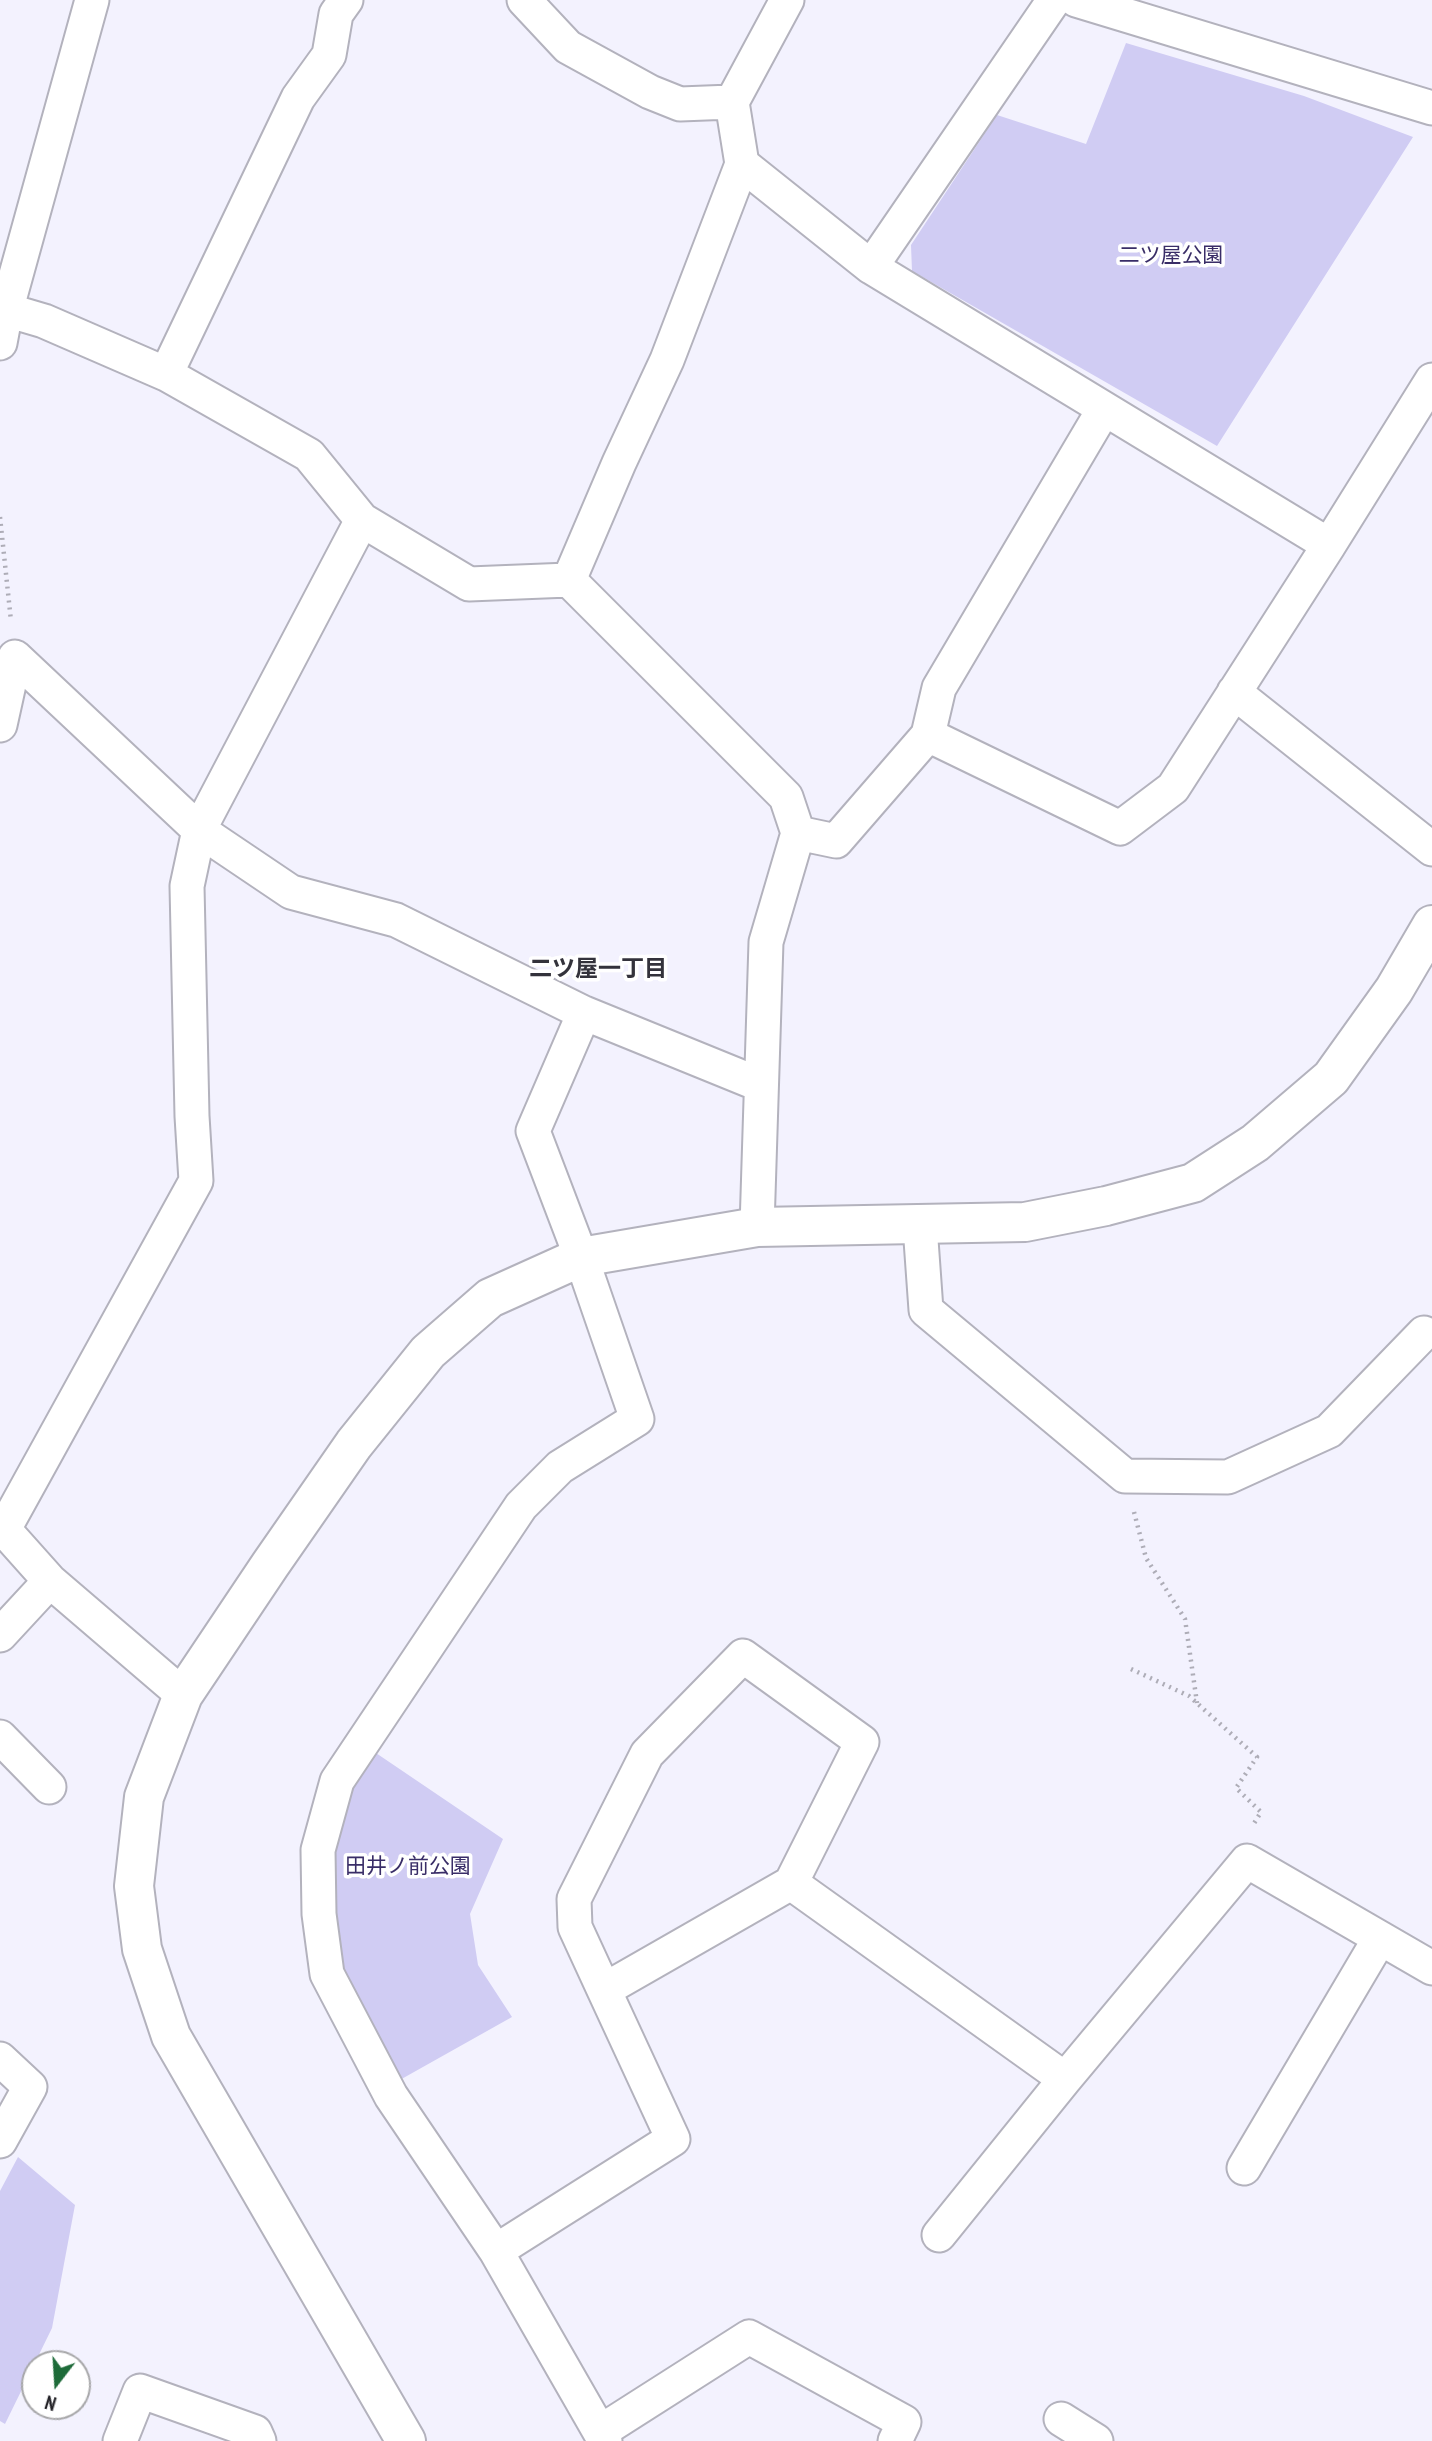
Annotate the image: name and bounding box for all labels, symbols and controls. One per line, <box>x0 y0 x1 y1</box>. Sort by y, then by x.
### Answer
park label: 二ツ屋公園 <box>1119 243 1223 269</box>
district label: 二ツ屋一丁目 <box>529 955 667 983</box>
park label: 田井ノ前公園 <box>345 1854 471 1880</box>
north arrow <box>21 2350 91 2420</box>
text: N <box>42 2390 59 2416</box>

